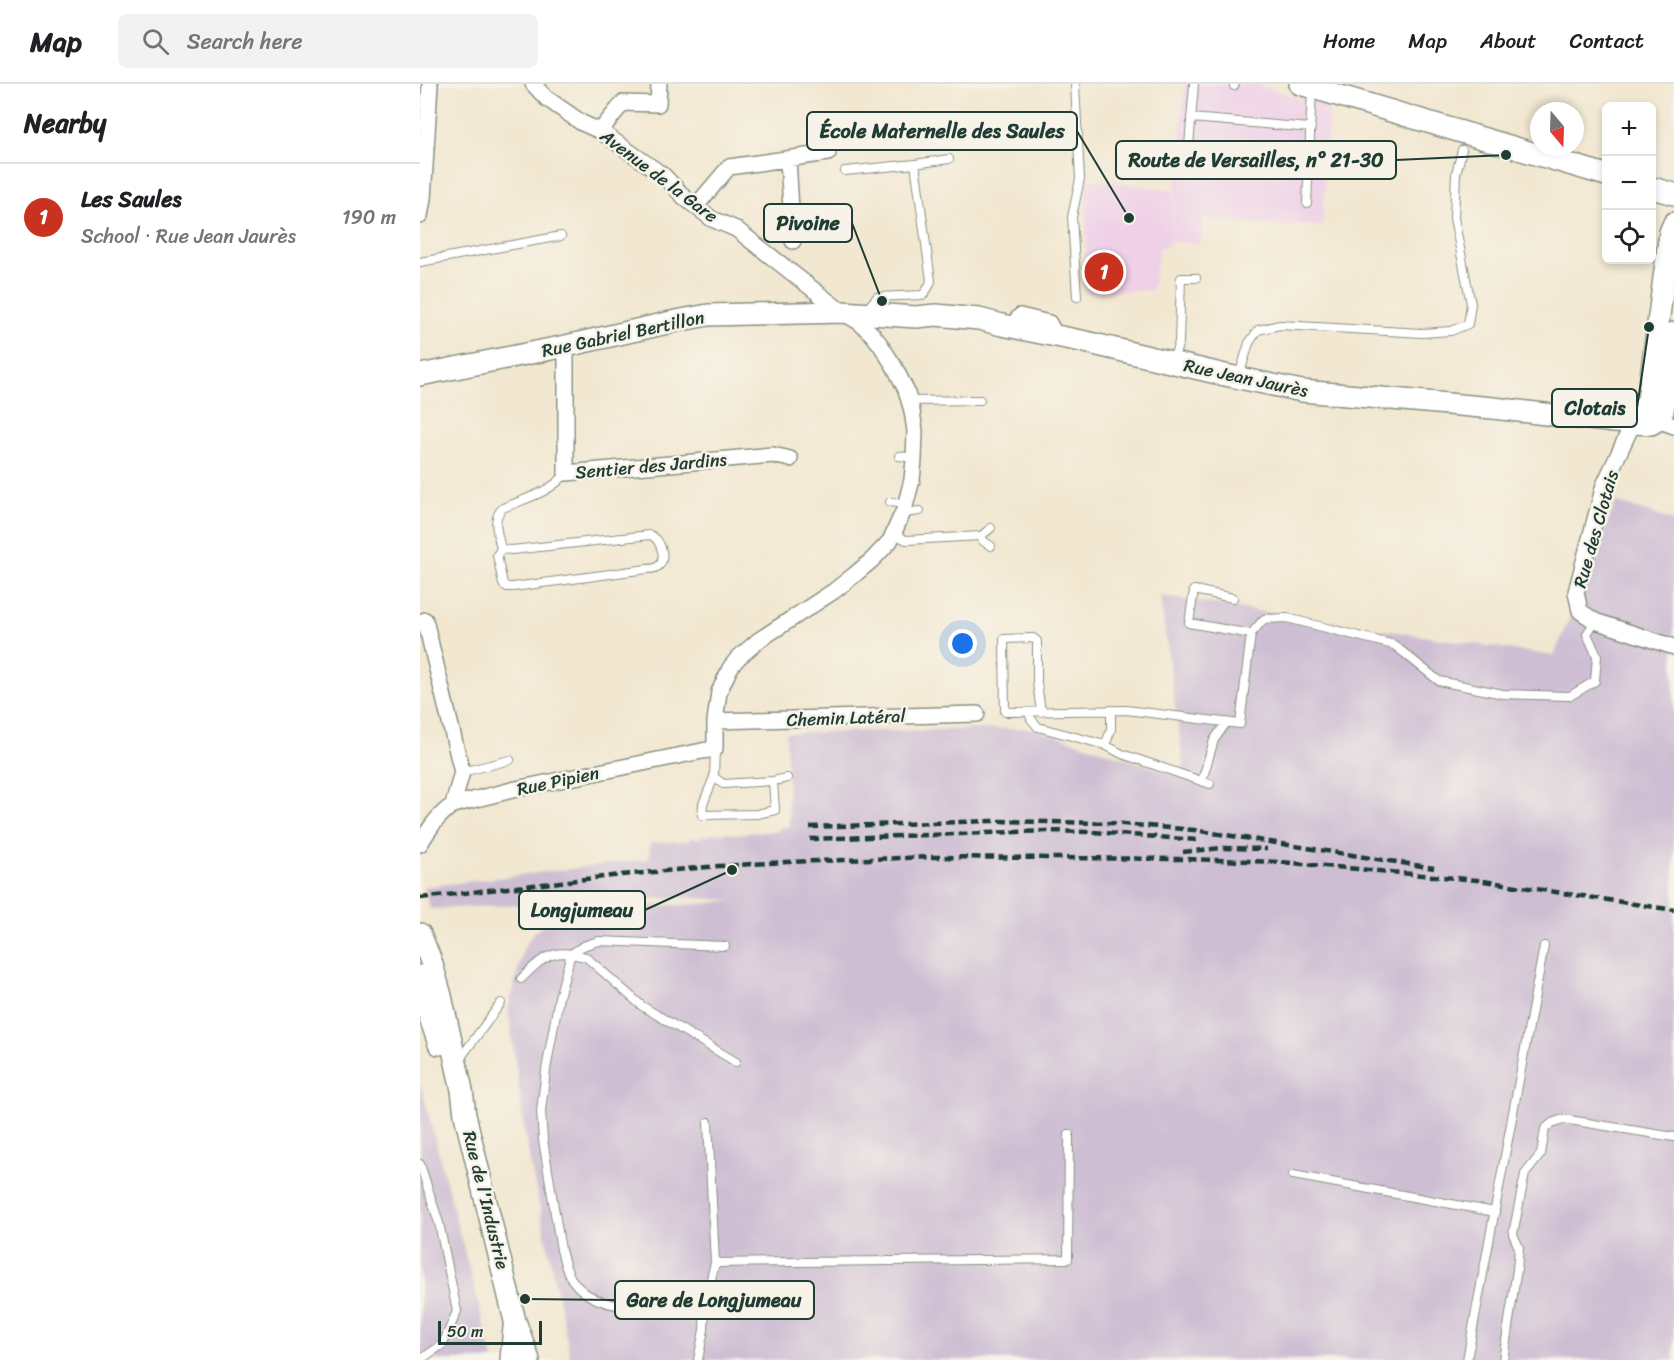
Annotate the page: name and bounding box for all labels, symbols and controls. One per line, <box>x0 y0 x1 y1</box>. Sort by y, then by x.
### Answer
search box <box>118 14 538 68</box>
text: Map <box>30 17 82 66</box>
text: Search here <box>187 22 303 61</box>
text: Home <box>1323 22 1375 60</box>
text: Map <box>1408 22 1447 60</box>
text: About <box>1480 22 1537 60</box>
text: Contact <box>1570 22 1644 60</box>
icon: search <box>139 25 172 58</box>
text: Nearby <box>24 100 106 146</box>
north arrow <box>1530 102 1584 156</box>
map controls <box>1602 102 1656 264</box>
button: + <box>1602 102 1656 156</box>
callout: École Maternelle des Saules <box>807 112 1077 150</box>
text: École Maternelle des Saules <box>819 114 1065 149</box>
street label: Avenue de la Gare <box>592 120 725 231</box>
callout: Route de Versailles, n° 21-30 <box>1116 141 1396 179</box>
text: Route de Versailles, n° 21-30 <box>1127 143 1384 178</box>
button: − <box>1602 156 1656 210</box>
text: Les Saules <box>81 180 182 219</box>
text: 1 <box>39 200 48 235</box>
text: 190 m <box>342 200 396 235</box>
callout: Pivoine <box>764 204 852 242</box>
text: Pivoine <box>776 206 841 241</box>
button: locate <box>1602 210 1656 264</box>
text: School · Rue Jean Jaurès <box>81 219 296 254</box>
pin: 1 <box>1084 250 1124 294</box>
street label: Rue Gabriel Bertillon <box>539 301 708 367</box>
street label: Rue Jean Jaurès <box>1181 349 1312 407</box>
callout: Clotais <box>1552 389 1637 427</box>
text: Clotais <box>1564 391 1626 426</box>
street label: Sentier des Jardins <box>574 443 729 489</box>
street label: Rue des Clotais <box>1564 466 1628 592</box>
your location <box>948 629 977 658</box>
street label: Chemin Latéral <box>786 700 907 736</box>
street label: Rue Pipien <box>514 757 602 805</box>
callout: Longjumeau <box>519 891 645 929</box>
text: Longjumeau <box>531 893 634 928</box>
street label: Rue de l'Industrie <box>453 1127 519 1273</box>
callout: Gare de Longjumeau <box>615 1281 814 1319</box>
text: Gare de Longjumeau <box>626 1283 802 1318</box>
text: 50 m <box>447 1317 483 1346</box>
scale bar <box>438 1318 542 1346</box>

